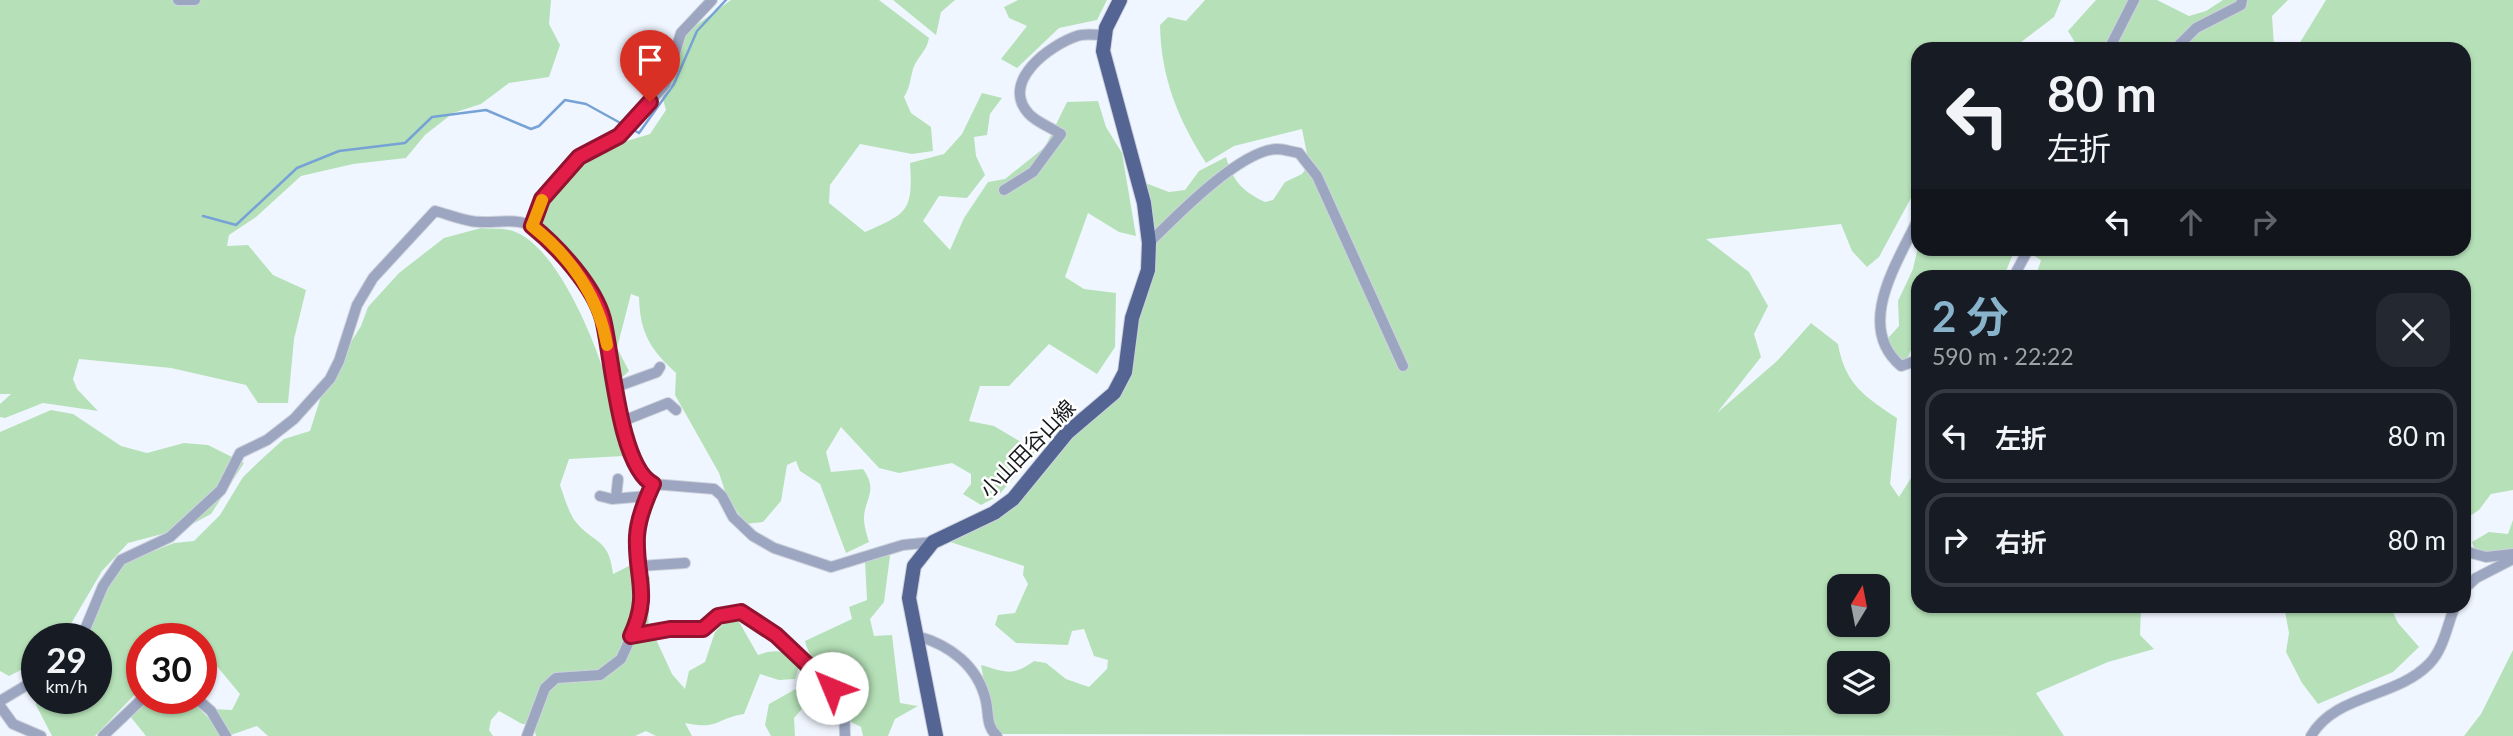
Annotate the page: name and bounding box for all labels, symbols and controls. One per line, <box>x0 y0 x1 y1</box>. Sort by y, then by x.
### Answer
pin <box>620 30 680 102</box>
icon: arrive <box>631 41 669 79</box>
text: 80 m <box>2047 64 2157 122</box>
icon: left <box>1932 70 2023 161</box>
text: 左折 <box>2047 128 2111 167</box>
icon: left <box>2099 203 2137 241</box>
icon: ahead <box>2172 203 2210 241</box>
icon: right <box>2245 203 2283 241</box>
text: 2 分 <box>1932 291 2009 341</box>
button: close <box>2376 293 2450 367</box>
text: 590 m · 22:22 <box>1932 342 2074 370</box>
street label: 小山田谷山線 <box>974 394 1080 502</box>
icon: left <box>1936 417 1974 455</box>
text: 80 m <box>2388 420 2446 452</box>
text: 左折 <box>1995 422 2047 454</box>
icon: right <box>1936 521 1974 559</box>
text: 80 m <box>2388 524 2446 556</box>
text: 右折 <box>1995 526 2047 558</box>
north arrow <box>1827 574 1890 637</box>
map controls <box>1827 574 1890 714</box>
speed limit sign: 30 <box>126 623 217 714</box>
text: 29 <box>46 638 87 680</box>
position arrow <box>795 651 869 725</box>
button: layers <box>1827 651 1890 714</box>
text: km/h <box>45 675 88 697</box>

